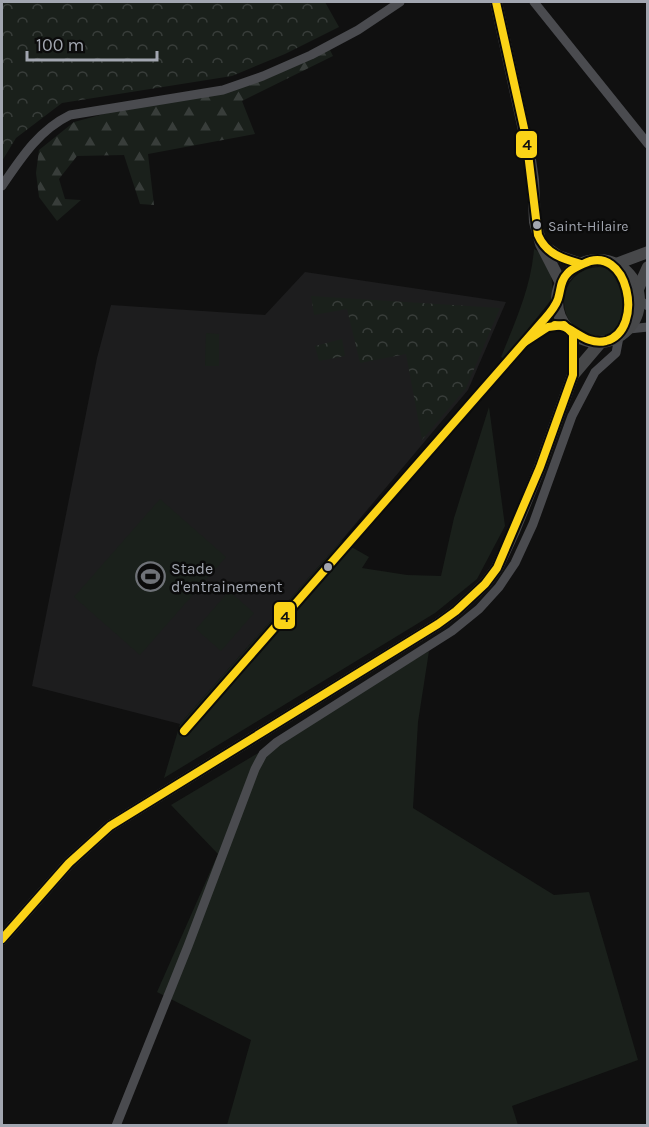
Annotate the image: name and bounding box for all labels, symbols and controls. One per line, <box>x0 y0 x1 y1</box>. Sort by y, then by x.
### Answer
scale bar <box>27 24 158 62</box>
text: 100 m <box>36 34 84 56</box>
line badge: 4 <box>515 130 538 159</box>
text: 4 <box>522 135 532 154</box>
place label: Saint-Hilaire <box>548 218 629 235</box>
marker: Saint-Hilaire <box>531 219 543 231</box>
place label: Stade d'entrainement <box>171 559 283 596</box>
sports icon: Stade d'entrainement <box>134 561 166 593</box>
unlabelled marker <box>322 561 334 573</box>
line badge: 4 <box>273 601 296 630</box>
text: 4 <box>280 607 290 626</box>

